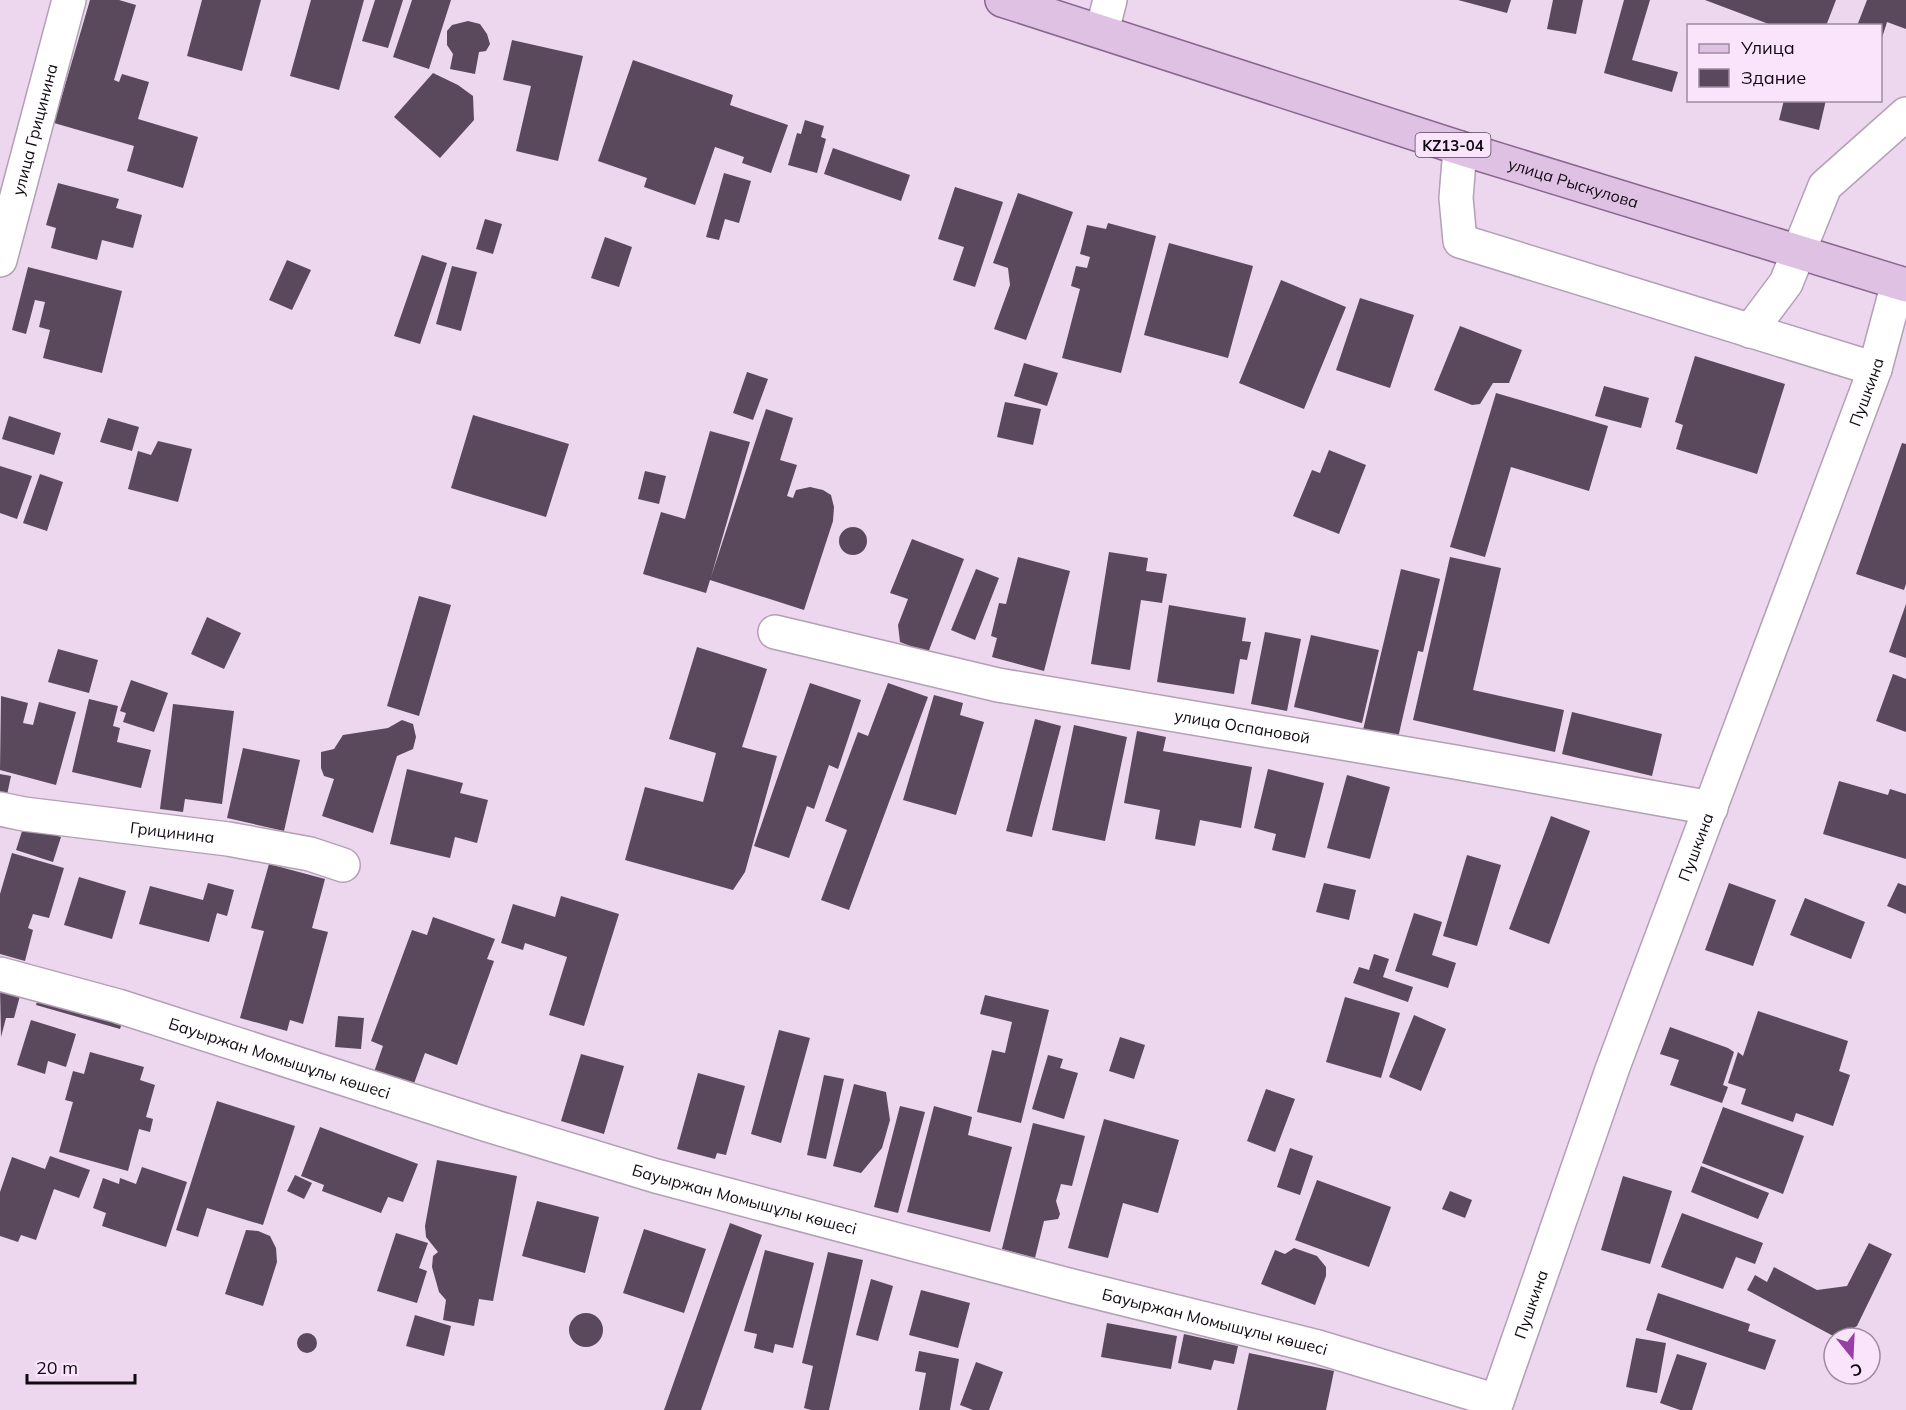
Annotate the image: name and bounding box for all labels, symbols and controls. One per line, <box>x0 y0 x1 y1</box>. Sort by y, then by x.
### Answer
legend <box>1687 24 1882 102</box>
text: Улица <box>1740 36 1795 59</box>
street label: улица Грицинина <box>8 61 62 198</box>
text: Здание <box>1741 66 1806 89</box>
road number: KZ13-04 <box>1416 133 1490 157</box>
street label: улица Рыскулова <box>1506 153 1641 212</box>
street label: Пушкина <box>1844 356 1888 429</box>
street label: улица Оспановой <box>1173 705 1312 747</box>
street label: Пушкина <box>1674 810 1717 884</box>
street label: Грицинина <box>129 817 216 847</box>
street label: Бауыржан Момышұлы көшесі <box>166 1013 393 1103</box>
street label: Бауыржан Момышұлы көшесі <box>630 1159 859 1239</box>
street label: Пушкина <box>1510 1267 1552 1341</box>
street label: Бауыржан Момышұлы көшесі <box>1100 1284 1330 1359</box>
north arrow <box>1822 1326 1882 1386</box>
scale bar <box>27 1347 135 1385</box>
text: 20 m <box>36 1356 78 1379</box>
text: С <box>1848 1359 1865 1381</box>

